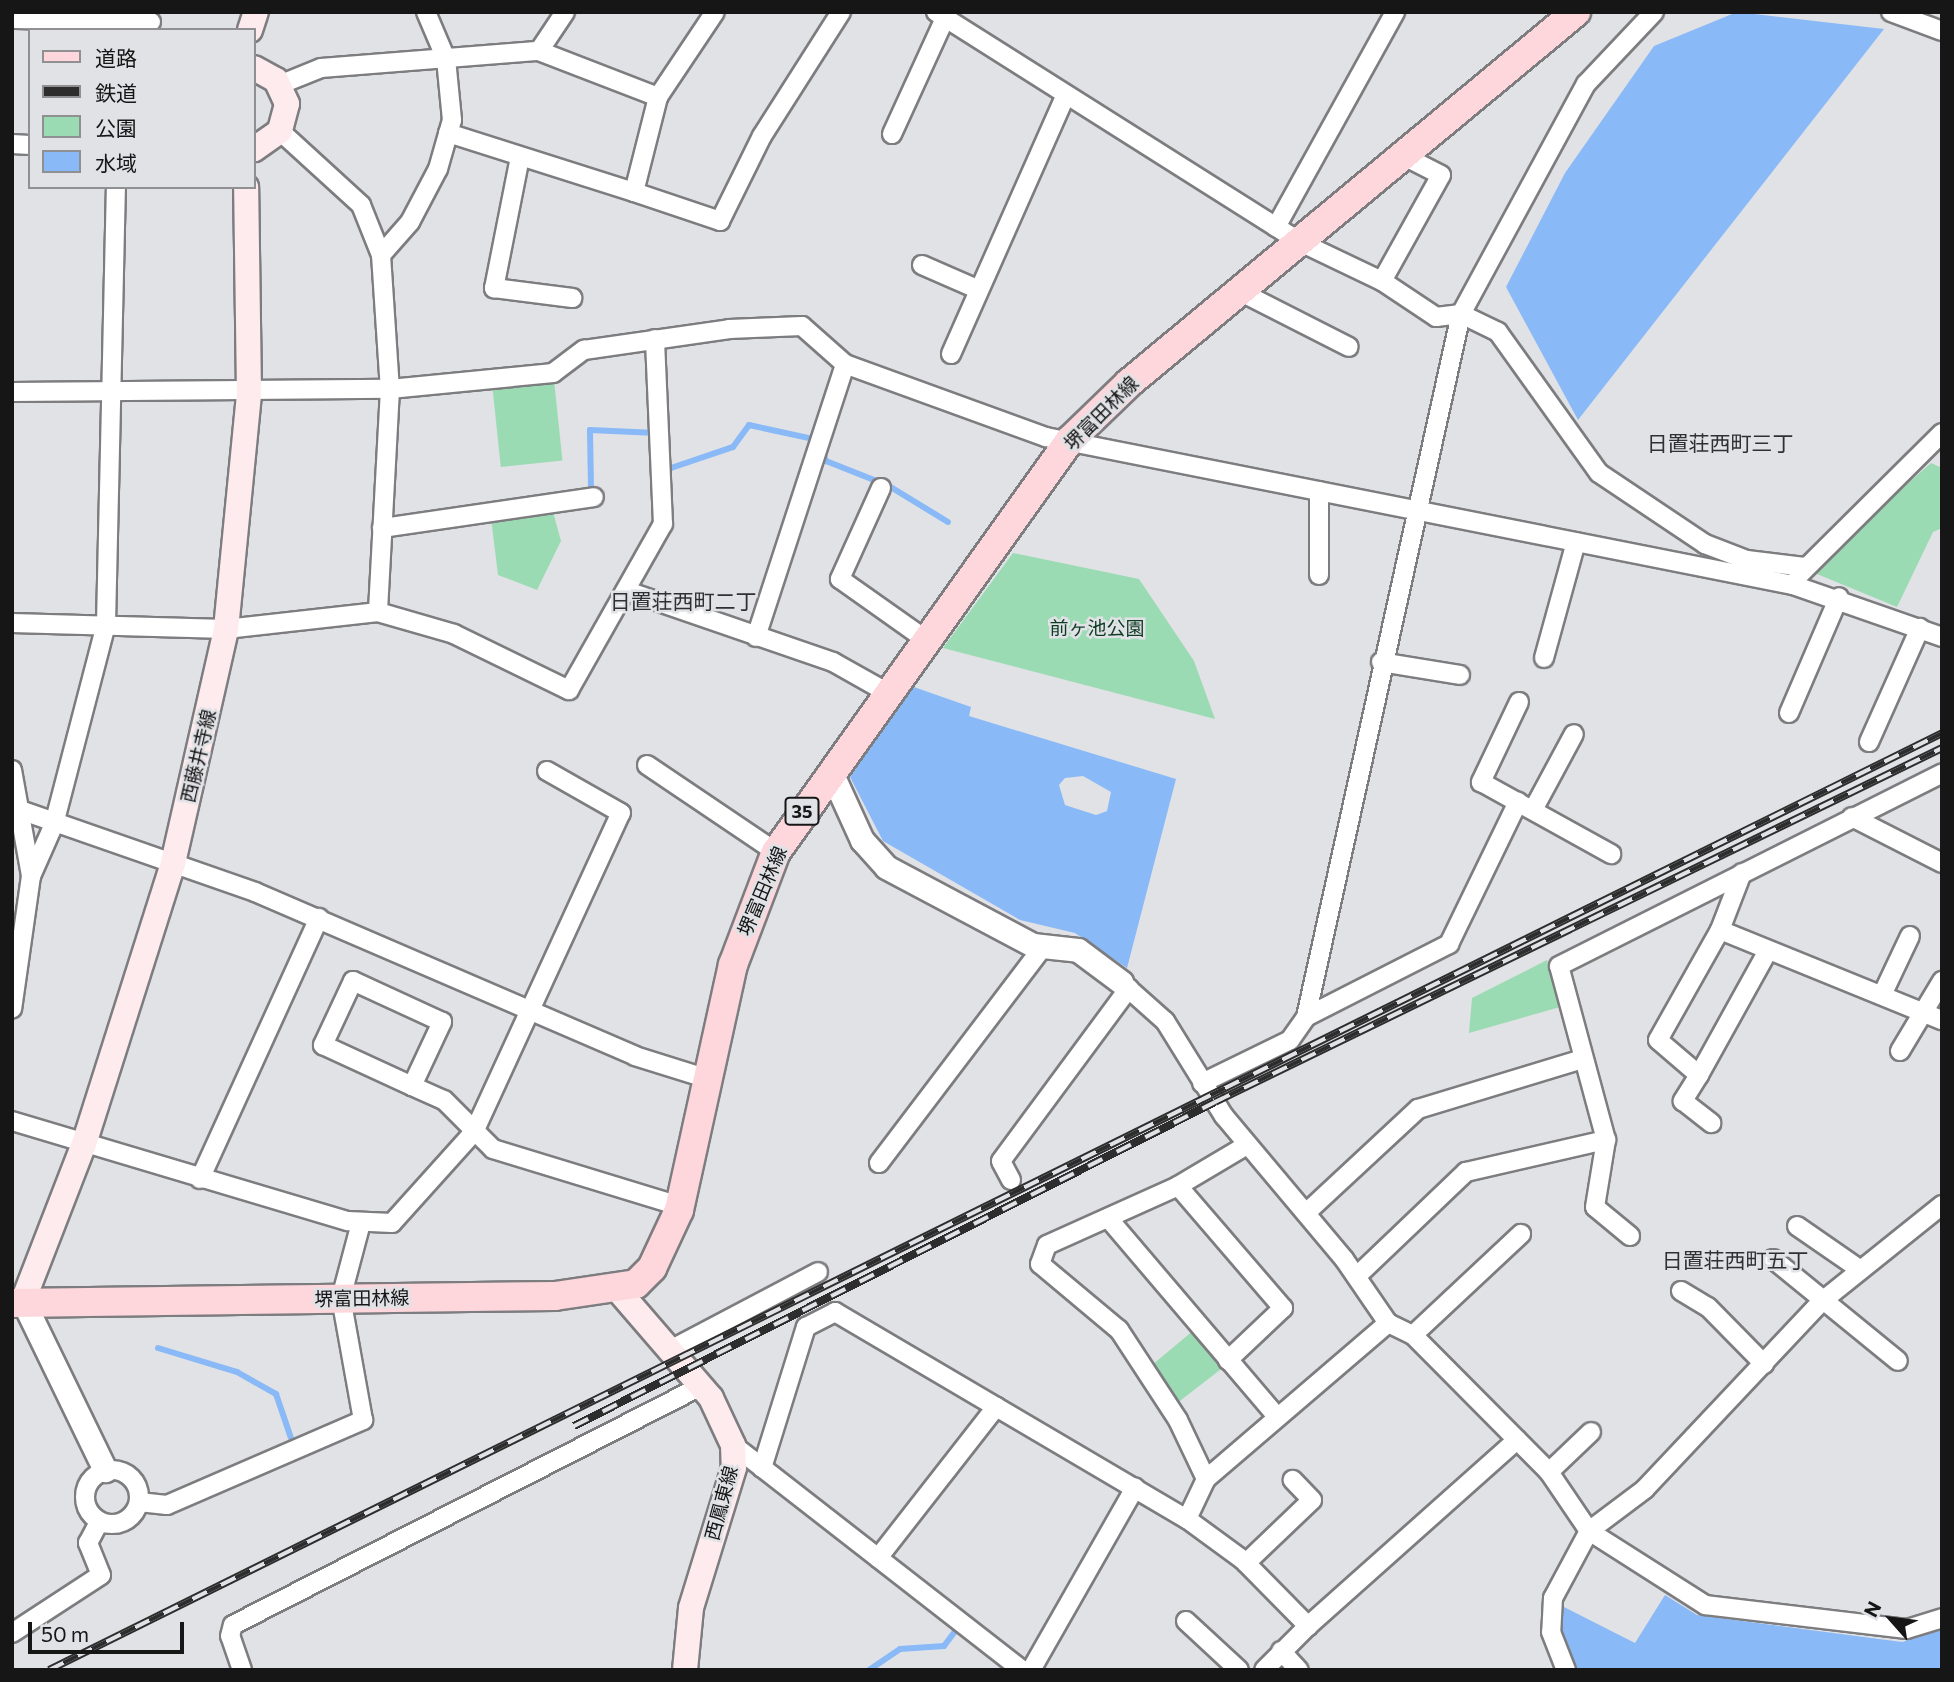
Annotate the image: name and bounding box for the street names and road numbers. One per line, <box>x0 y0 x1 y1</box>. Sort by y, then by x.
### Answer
street label: 堺富田林線 <box>1059 371 1143 455</box>
street label: 西藤井寺線 <box>176 707 220 805</box>
road number: 35 <box>784 796 820 826</box>
street label: 堺富田林線 <box>733 843 791 939</box>
street label: 堺富田林線 <box>314 1286 410 1310</box>
street label: 西鳳東線 <box>700 1463 742 1543</box>

